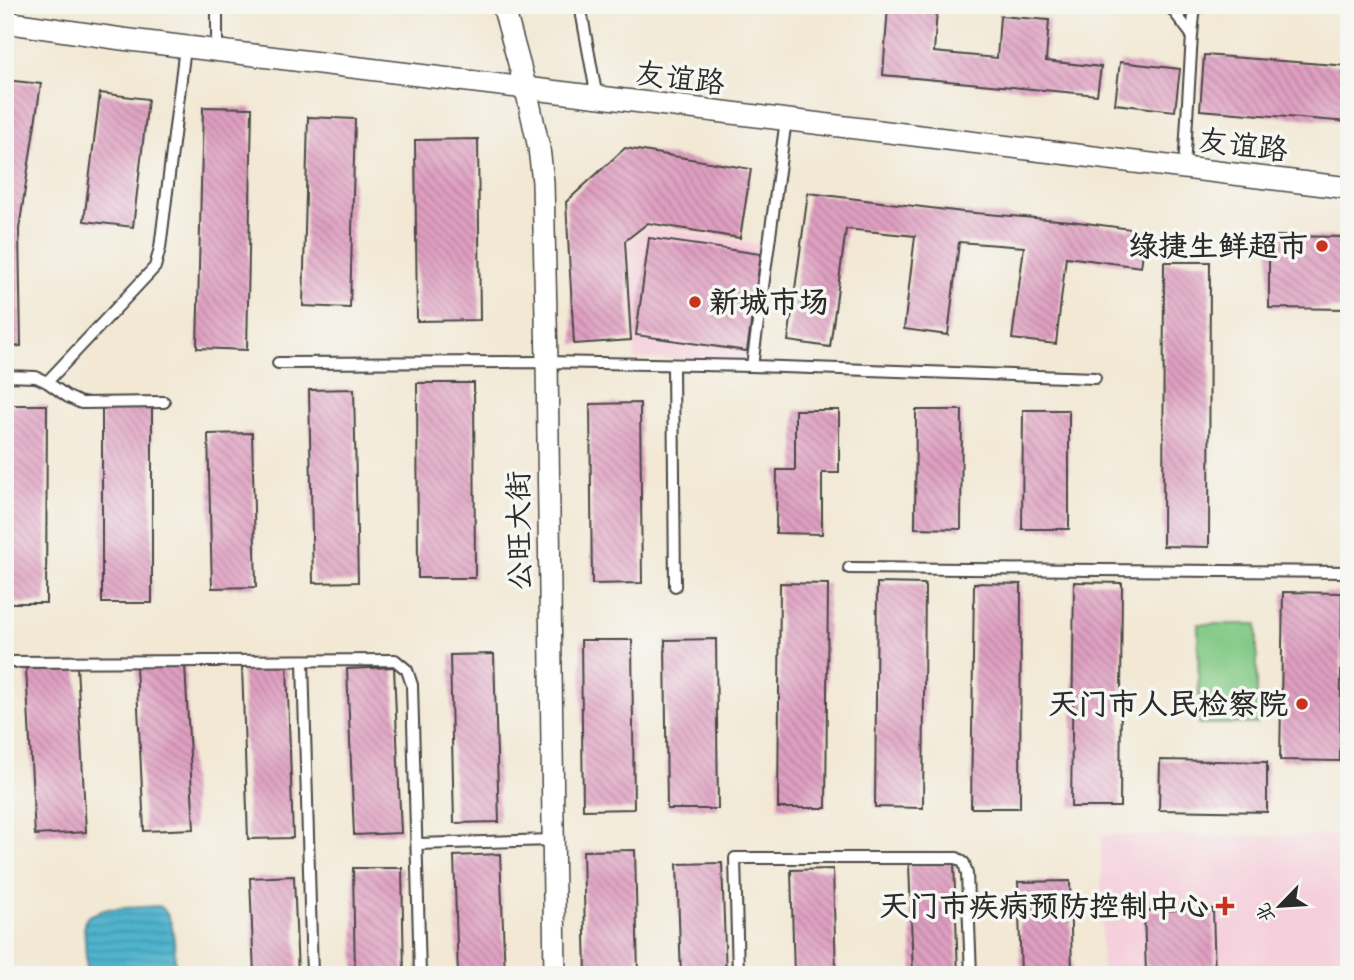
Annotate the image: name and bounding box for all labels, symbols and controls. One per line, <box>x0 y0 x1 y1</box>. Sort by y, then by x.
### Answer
street label: 友谊路 <box>633 54 727 101</box>
street label: 友谊路 <box>1196 121 1290 168</box>
place label: 绿捷生鲜超市 <box>1128 227 1308 264</box>
marker: 绿捷生鲜超市 <box>1314 238 1330 254</box>
place label: 新城市场 <box>709 283 829 320</box>
marker: 新城市场 <box>687 294 703 310</box>
street label: 公旺大街 <box>499 471 538 591</box>
place label: 天门市人民检察院 <box>1048 685 1288 722</box>
marker: 天门市人民检察院 <box>1294 696 1310 712</box>
north arrow <box>1246 872 1316 942</box>
place label: 天门市疾病预防控制中心 <box>879 887 1209 924</box>
marker: 天门市疾病预防控制中心 <box>1215 896 1235 916</box>
text: 北 <box>1251 899 1279 926</box>

